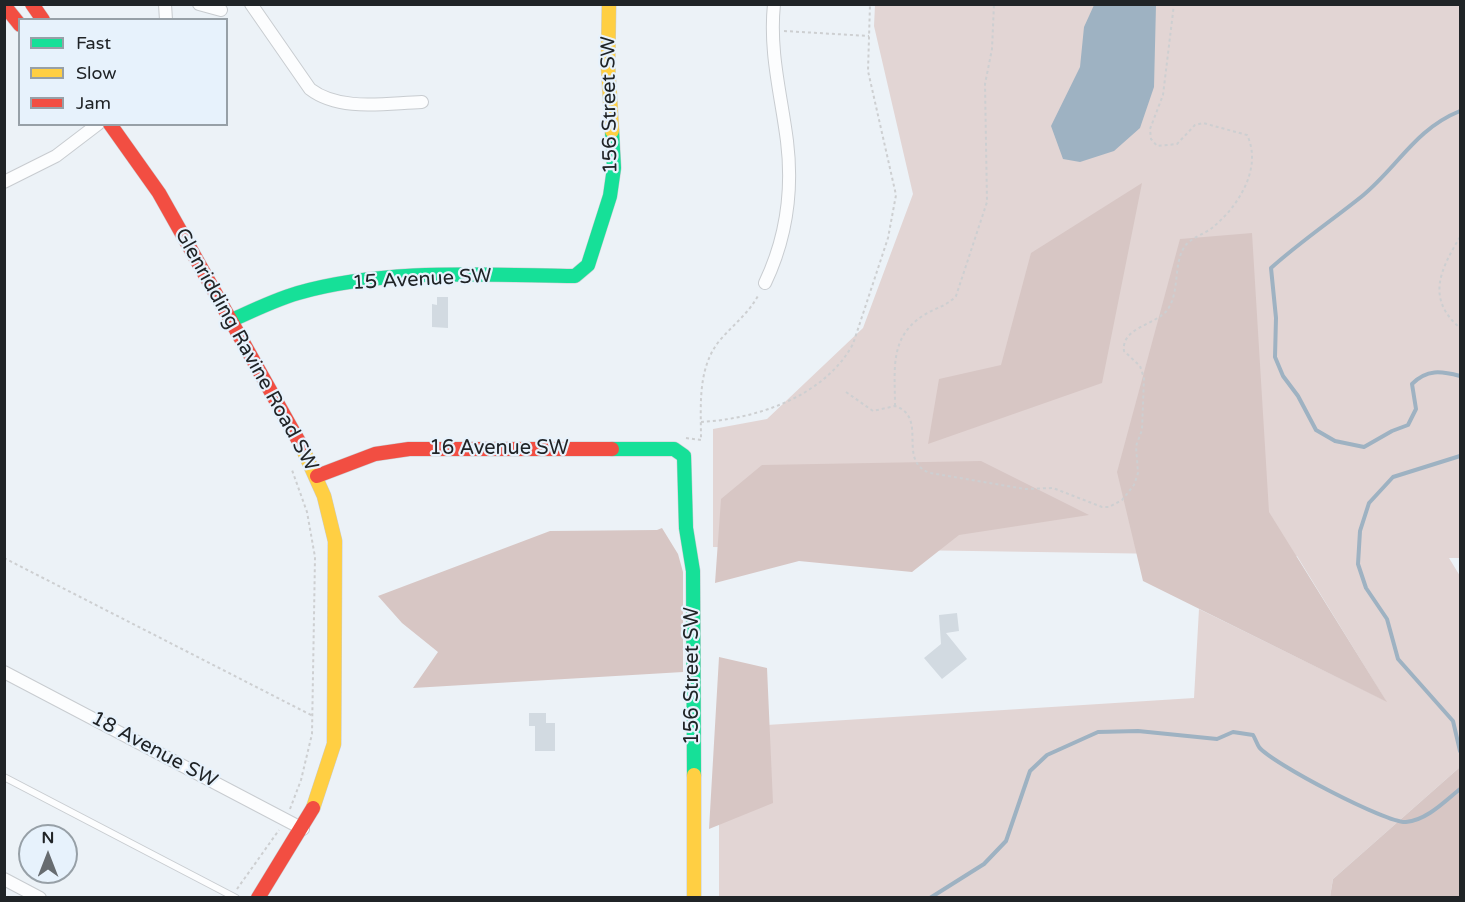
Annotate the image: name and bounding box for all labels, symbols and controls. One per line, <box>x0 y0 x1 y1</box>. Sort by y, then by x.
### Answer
legend <box>18 18 228 126</box>
text: Fast <box>76 32 111 54</box>
street label: 156 Street SW <box>597 36 623 174</box>
text: Slow <box>76 62 117 84</box>
text: Jam <box>76 92 111 114</box>
street label: Glenridding Ravine Road SW <box>169 224 323 476</box>
street label: 15 Avenue SW <box>352 264 492 296</box>
street label: 16 Avenue SW <box>429 437 569 461</box>
street label: 156 Street SW <box>681 607 705 745</box>
street label: 18 Avenue SW <box>87 707 221 793</box>
north arrow <box>18 824 78 884</box>
text: N <box>42 828 54 848</box>

